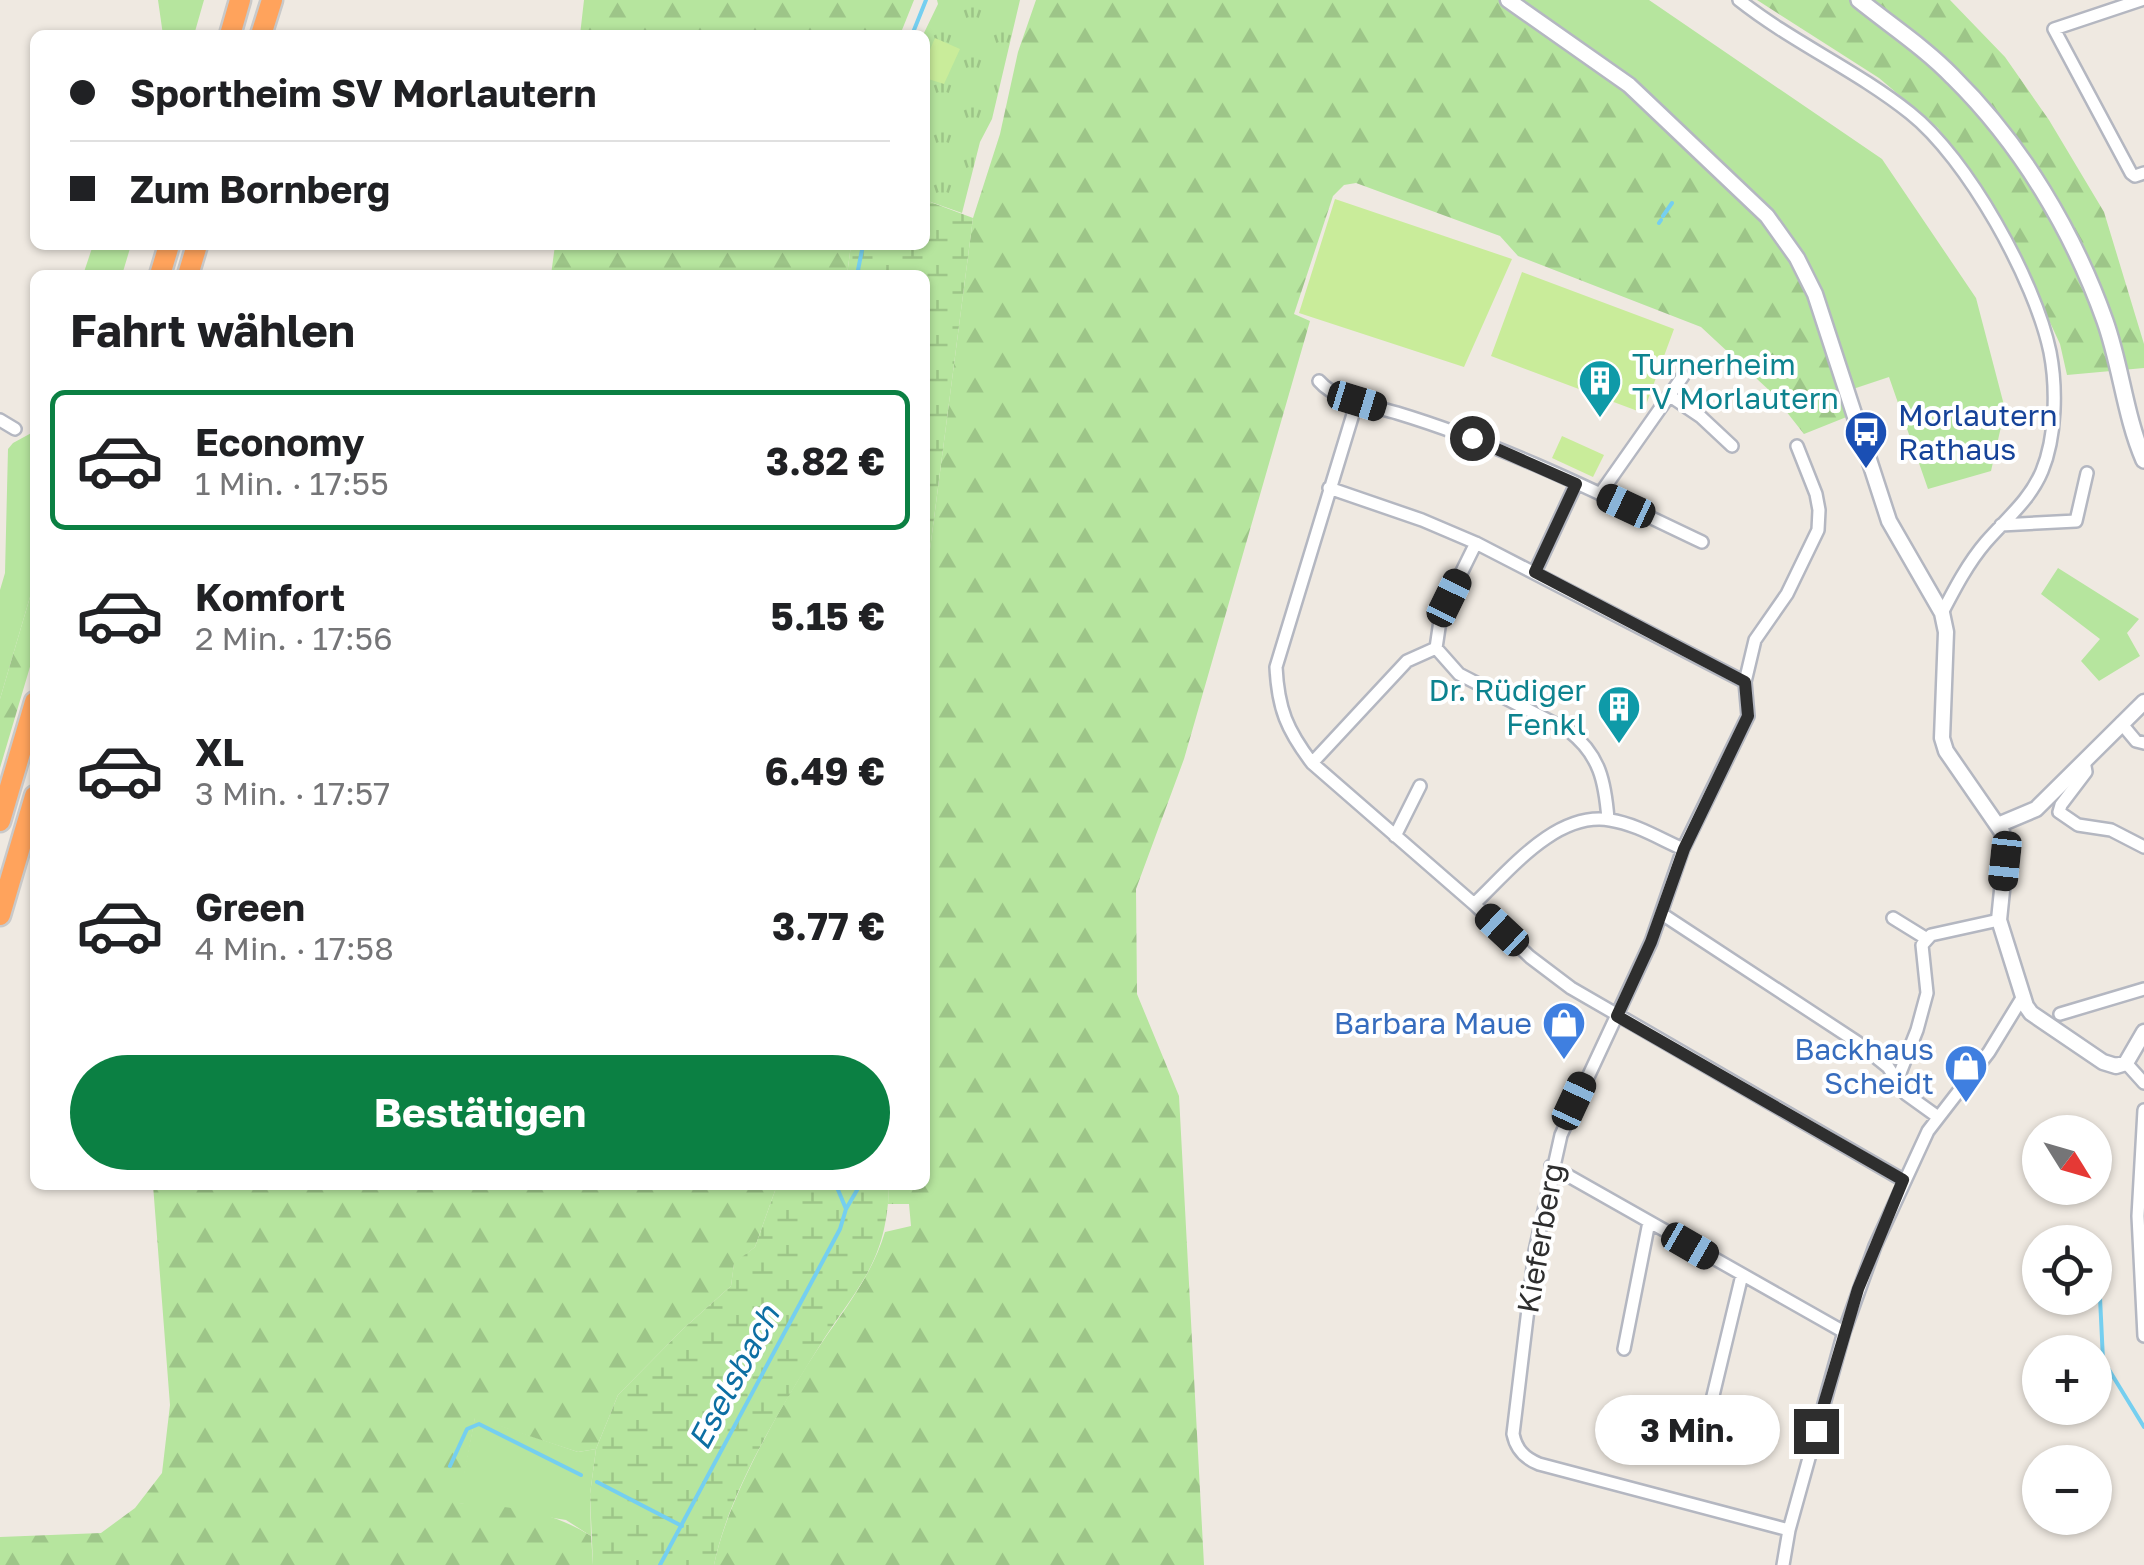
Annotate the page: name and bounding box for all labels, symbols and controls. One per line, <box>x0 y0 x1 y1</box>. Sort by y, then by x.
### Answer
text: Sportheim SV Morlautern <box>130 70 596 115</box>
text: Zum Bornberg <box>130 166 390 211</box>
text: Fahrt wählen <box>70 303 355 357</box>
place label: Turnerheim TV Morlautern <box>1632 346 1839 416</box>
building icon: Turnerheim TV Morlautern <box>1577 358 1623 419</box>
car <box>1324 378 1390 424</box>
place label: Morlautern Rathaus <box>1898 397 2058 467</box>
bus stop icon: Morlautern Rathaus <box>1843 409 1889 470</box>
icon: car <box>75 415 165 505</box>
route start <box>1450 416 1495 461</box>
text: Economy <box>195 419 364 464</box>
text: 3.82 € <box>766 438 885 483</box>
text: 1 Min. · 17:55 <box>195 464 389 502</box>
car <box>1592 480 1660 532</box>
car <box>1422 564 1476 632</box>
icon: car <box>75 570 165 660</box>
text: Komfort <box>195 574 345 619</box>
text: 5.15 € <box>771 593 885 638</box>
text: 2 Min. · 17:56 <box>195 619 393 657</box>
place label: Dr. Rüdiger Fenkl <box>1428 672 1586 742</box>
building icon: Dr. Rüdiger Fenkl <box>1596 684 1642 745</box>
icon: car <box>75 725 165 815</box>
text: XL <box>195 729 244 774</box>
text: 6.49 € <box>765 748 885 793</box>
text: 3 Min. · 17:57 <box>195 774 390 812</box>
car <box>1987 830 2023 892</box>
icon: car <box>75 880 165 970</box>
text: Green <box>195 884 305 929</box>
car <box>1470 899 1534 961</box>
text: 3.77 € <box>772 903 885 948</box>
text: 4 Min. · 17:58 <box>195 929 394 967</box>
shop icon: Barbara Maue <box>1541 1000 1587 1061</box>
place label: Barbara Maue <box>1334 1005 1532 1041</box>
place label: Backhaus Scheidt <box>1794 1031 1934 1101</box>
shop icon: Backhaus Scheidt <box>1943 1043 1989 1104</box>
button: Bestätigen <box>70 1055 890 1170</box>
car <box>1548 1067 1600 1135</box>
north arrow <box>2022 1115 2112 1205</box>
map controls <box>2022 1115 2112 1535</box>
street label: Kieferberg <box>1509 1160 1571 1316</box>
car <box>1657 1218 1723 1274</box>
button: locate <box>2022 1225 2112 1315</box>
water label: Eselsbach <box>679 1298 787 1455</box>
button: + <box>2022 1335 2112 1425</box>
callout: 3 Min. <box>1596 1396 1781 1466</box>
route end <box>1794 1409 1839 1454</box>
text: 3 Min. <box>1640 1411 1735 1449</box>
button: − <box>2022 1445 2112 1535</box>

